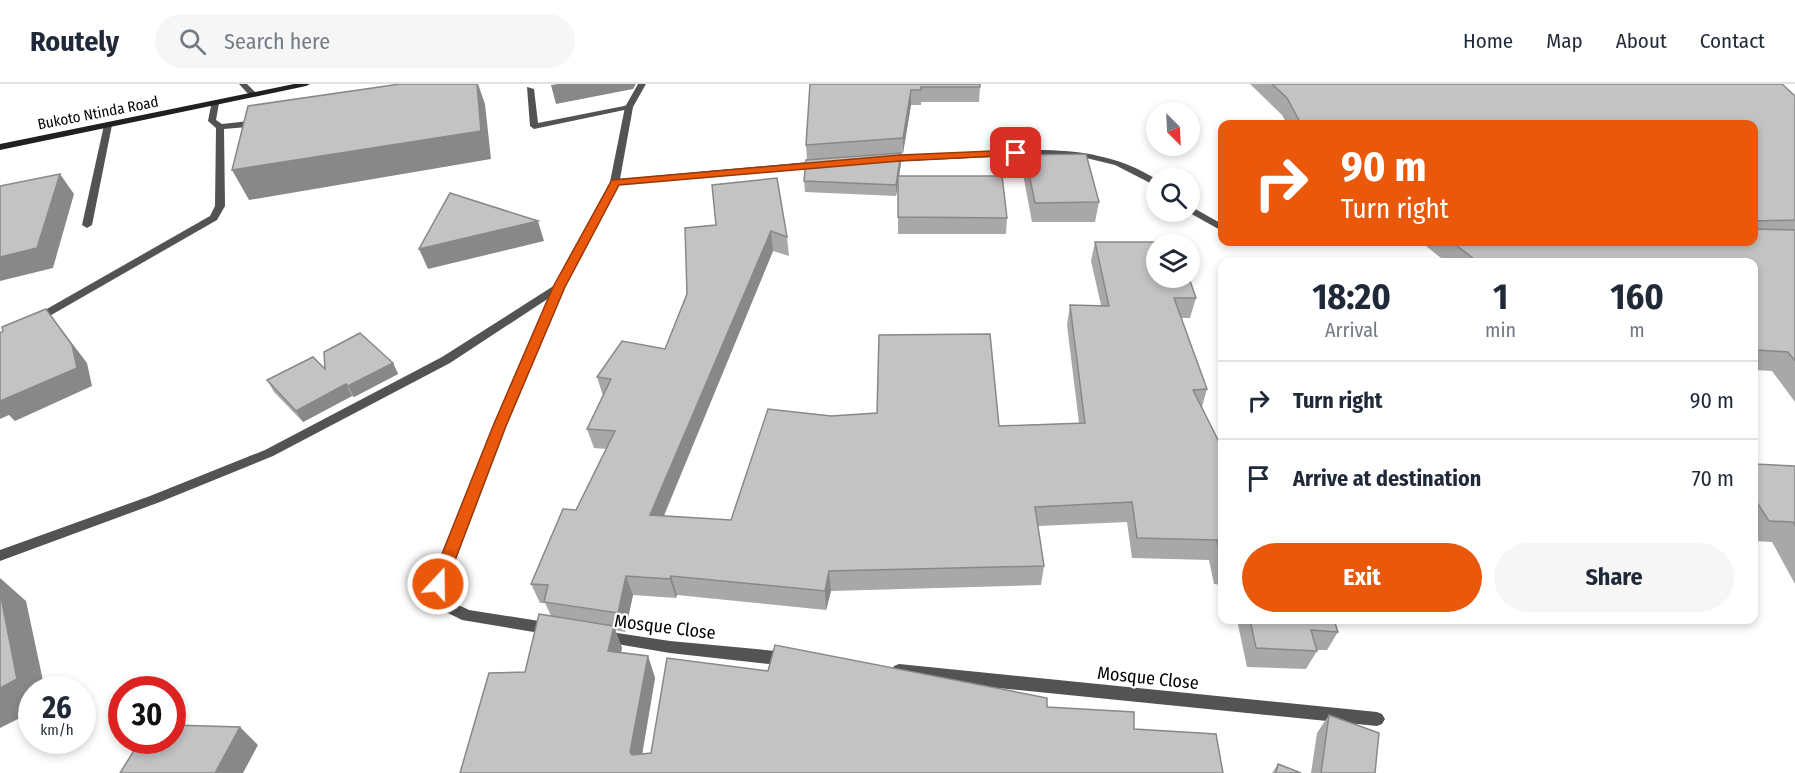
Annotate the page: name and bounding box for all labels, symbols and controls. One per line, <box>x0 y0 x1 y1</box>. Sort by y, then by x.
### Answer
search box <box>155 14 575 68</box>
text: Routely <box>30 25 119 58</box>
icon: search <box>176 25 209 58</box>
text: Search here <box>224 28 330 55</box>
text: Home <box>1463 28 1513 54</box>
text: Map <box>1546 28 1583 54</box>
text: About <box>1616 28 1667 54</box>
text: Contact <box>1700 28 1765 54</box>
street label: Bukoto Ntinda Road <box>36 92 160 134</box>
north arrow <box>1146 102 1200 156</box>
map controls <box>1146 102 1200 288</box>
pin <box>990 127 1041 178</box>
icon: arrive <box>999 136 1032 169</box>
text: 90 m <box>1341 142 1426 192</box>
icon: right <box>1242 144 1320 222</box>
button: search <box>1146 168 1200 222</box>
text: Turn right <box>1341 193 1449 225</box>
button: layers <box>1146 234 1200 288</box>
text: 18:20 <box>1312 275 1391 319</box>
text: 1 <box>1493 275 1508 319</box>
text: 160 <box>1610 275 1664 319</box>
text: Arrival <box>1325 318 1378 342</box>
text: min <box>1485 318 1516 342</box>
text: m <box>1629 318 1645 342</box>
icon: right <box>1242 384 1275 417</box>
text: Turn right <box>1293 387 1382 414</box>
text: 90 m <box>1690 387 1734 414</box>
icon: arrive <box>1242 462 1275 495</box>
text: Arrive at destination <box>1293 465 1481 492</box>
text: 70 m <box>1692 465 1734 492</box>
button: Exit <box>1242 543 1482 612</box>
button: Share <box>1494 543 1734 612</box>
position arrow <box>406 552 470 616</box>
street label: Mosque Close <box>613 610 717 644</box>
street label: Mosque Close <box>1096 662 1200 694</box>
speed limit sign: 30 <box>108 676 186 754</box>
text: 26 <box>42 690 72 726</box>
text: km/h <box>40 721 74 739</box>

